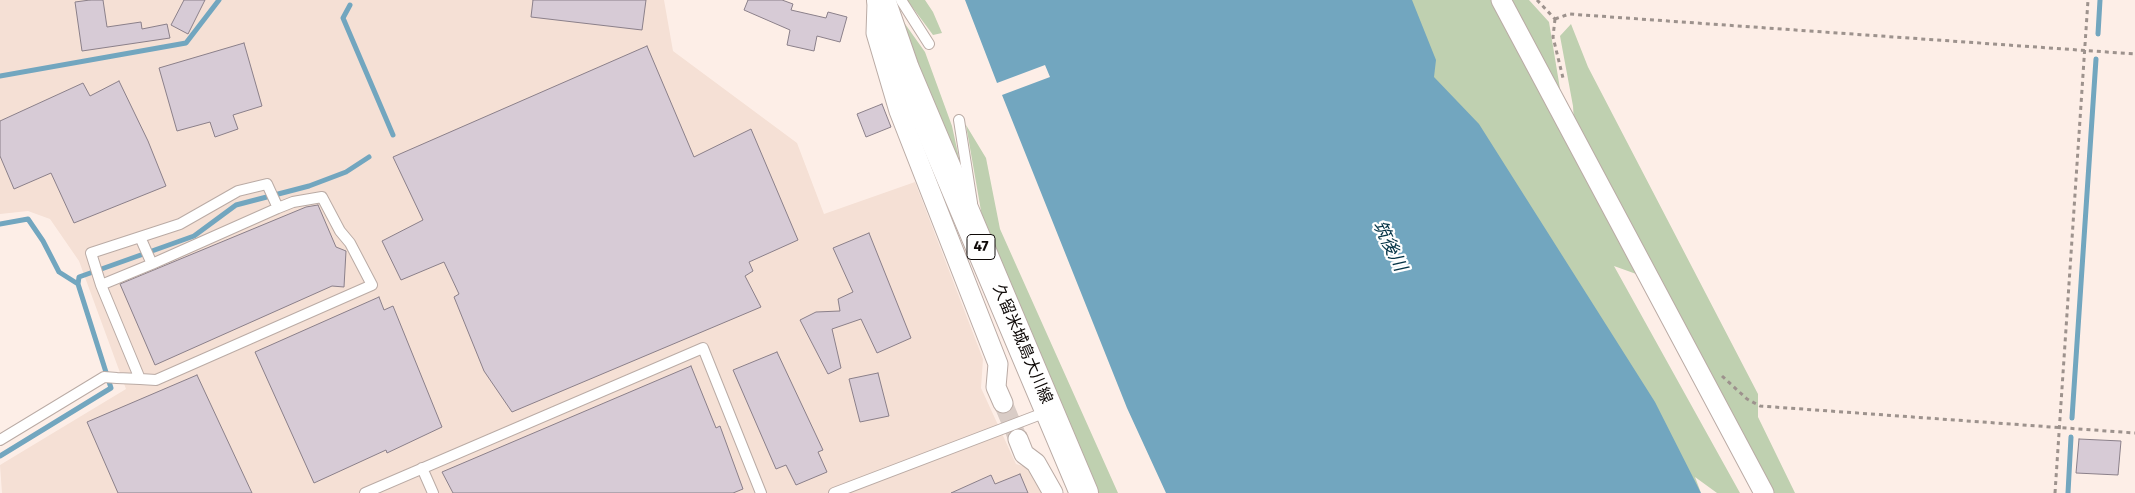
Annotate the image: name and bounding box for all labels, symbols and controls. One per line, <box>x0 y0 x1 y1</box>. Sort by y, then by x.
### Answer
water label: 筑後川 <box>1367 217 1411 275</box>
road number: 47 <box>967 234 995 260</box>
street label: 久留米城島大川線 <box>988 281 1056 407</box>

